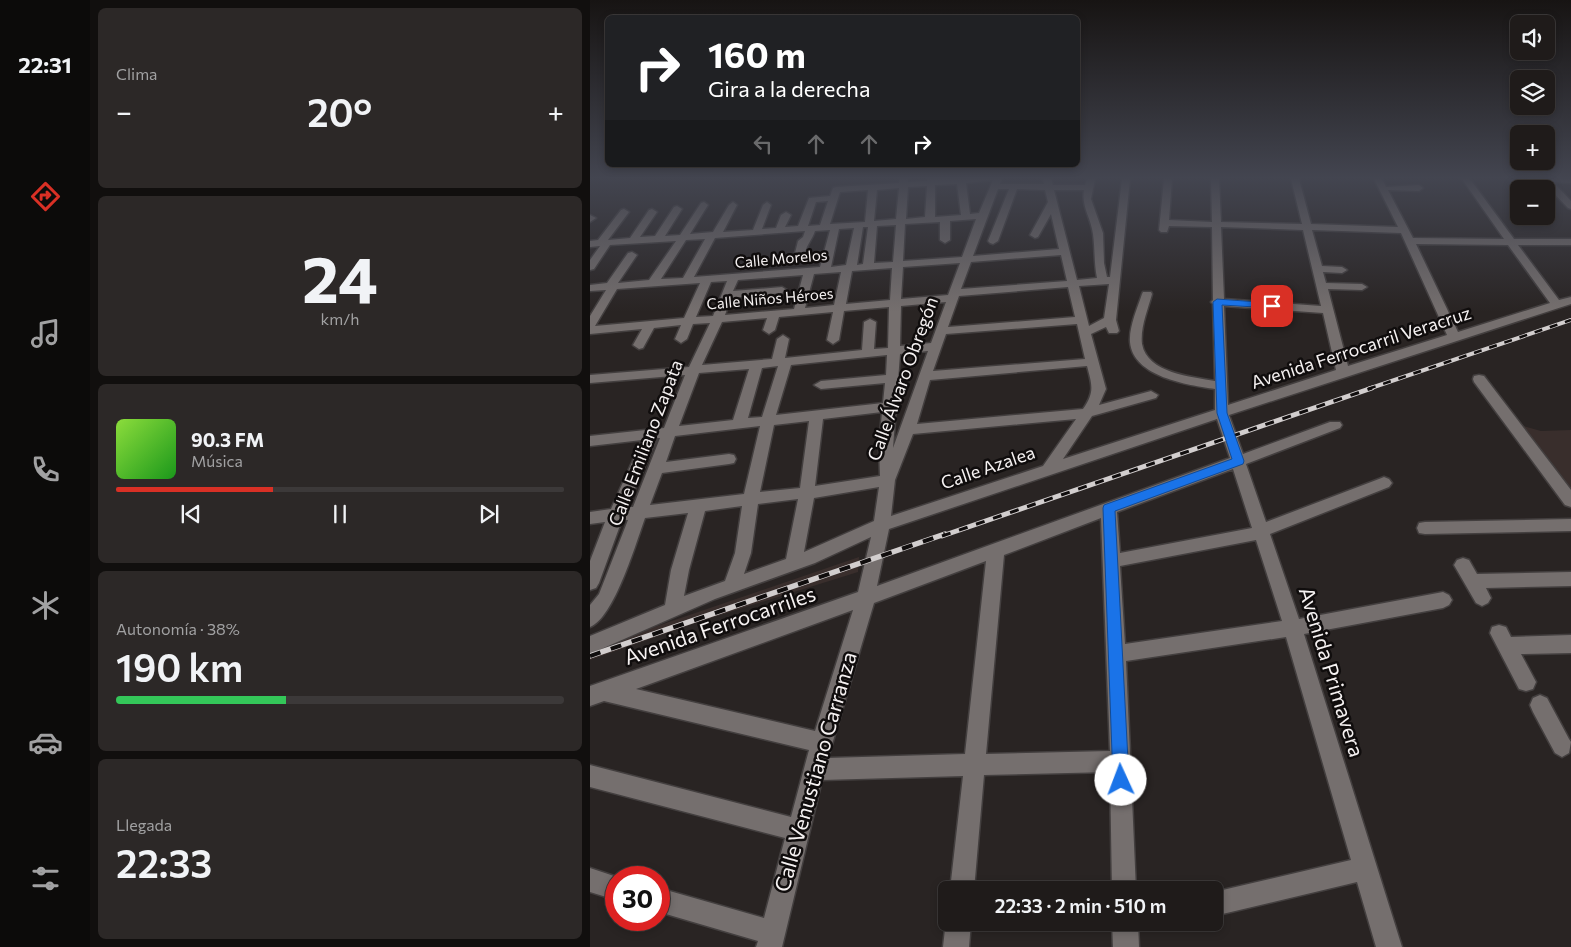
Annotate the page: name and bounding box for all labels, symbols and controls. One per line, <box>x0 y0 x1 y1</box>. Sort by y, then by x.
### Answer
map controls <box>1510 15 1555 225</box>
button: sound <box>1510 15 1555 60</box>
text: 160 m <box>708 32 806 75</box>
icon: right <box>625 35 690 100</box>
text: 22:31 <box>18 51 72 78</box>
text: Clima <box>116 64 157 83</box>
button: layers <box>1510 70 1555 115</box>
text: Gira a la derecha <box>708 75 870 102</box>
text: 20° <box>307 88 372 135</box>
text: − <box>116 94 132 128</box>
text: + <box>548 94 564 128</box>
button: + <box>1510 125 1555 170</box>
icon: left <box>749 130 777 158</box>
icon: ahead <box>802 130 830 158</box>
icon: ahead <box>855 130 883 158</box>
icon: right <box>908 130 936 158</box>
icon: directions <box>28 179 63 214</box>
button: − <box>1510 180 1555 225</box>
text: 24 <box>302 237 378 316</box>
street label: Calle Morelos <box>734 245 828 271</box>
street label: Calle Niños Héroes <box>706 283 834 313</box>
pin <box>1251 285 1293 327</box>
icon: arrive <box>1258 292 1286 320</box>
street label: Calle Álvaro Obregón <box>862 294 942 464</box>
street label: Avenida Ferrocarril Veracruz <box>1248 301 1474 393</box>
text: km/h <box>321 309 359 328</box>
icon: music <box>28 316 63 351</box>
street label: Calle Emiliano Zapata <box>603 356 687 529</box>
text: 90.3 FM <box>191 428 264 451</box>
street label: Calle Azalea <box>938 441 1038 493</box>
text: Música <box>191 451 243 470</box>
icon: phone <box>28 452 63 487</box>
icon: previous <box>177 500 205 528</box>
icon: pause <box>326 500 354 528</box>
icon: next <box>475 500 503 528</box>
street label: Avenida Ferrocarriles <box>620 580 819 669</box>
street label: Avenida Primavera <box>1295 584 1370 760</box>
icon: climate <box>28 588 63 623</box>
text: Autonomía · 38% <box>116 619 240 638</box>
text: 190 km <box>116 643 243 690</box>
street label: Calle Venustiano Carranza <box>768 649 861 894</box>
icon: car <box>28 725 63 760</box>
position arrow <box>1094 753 1146 805</box>
text: Llegada <box>116 815 172 834</box>
text: 22:33 <box>116 839 212 886</box>
icon: filters <box>28 861 63 896</box>
speed limit sign: 30 <box>605 866 670 931</box>
text: 22:33 · 2 min · 510 m <box>995 894 1166 917</box>

